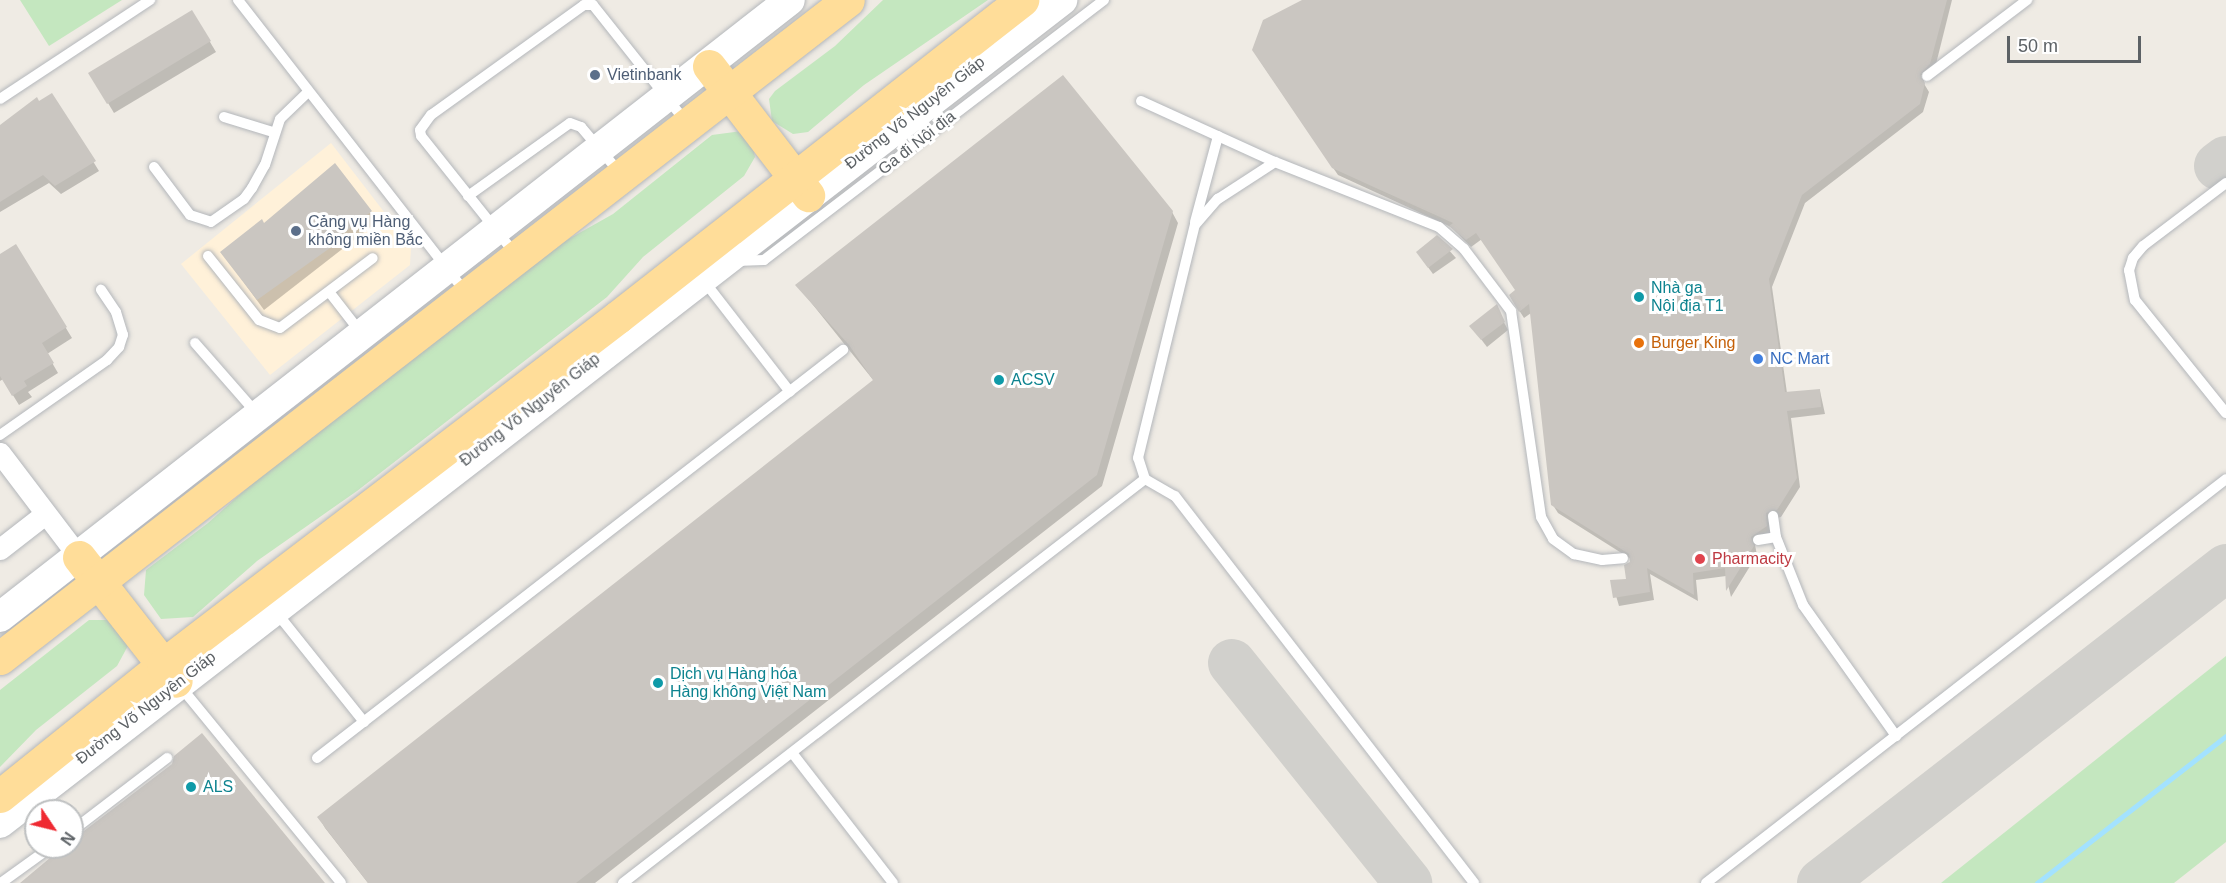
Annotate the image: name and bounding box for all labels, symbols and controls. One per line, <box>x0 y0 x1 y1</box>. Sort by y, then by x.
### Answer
scale bar <box>2010 24 2144 62</box>
text: 50 m <box>2018 36 2058 56</box>
street label: Đường Võ Nguyên Giáp <box>841 52 989 174</box>
place label: Vietinbank <box>607 65 681 85</box>
marker: Vietinbank <box>588 68 602 82</box>
street label: Ga đi Nội địa <box>875 107 959 179</box>
place label: Cảng vụ Hàng không miền Bắc <box>308 212 423 250</box>
marker: Cảng vụ Hàng không miền Bắc <box>289 224 303 238</box>
place label: Nhà ga Nội địa T1 <box>1651 278 1724 316</box>
marker: Nhà ga Nội địa T1 <box>1632 290 1646 304</box>
place label: Burger King <box>1651 333 1735 353</box>
marker: Burger King <box>1632 336 1646 350</box>
street label: Đường Võ Nguyên Giáp <box>456 349 604 471</box>
place label: NC Mart <box>1770 349 1830 369</box>
marker: NC Mart <box>1751 352 1765 366</box>
place label: ACSV <box>1011 370 1055 390</box>
marker: ACSV <box>992 373 1006 387</box>
place label: Pharmacity <box>1712 549 1792 569</box>
marker: Pharmacity <box>1693 552 1707 566</box>
street label: Đường Võ Nguyên Giáp <box>72 647 220 769</box>
place label: Dịch vụ Hàng hóa Hàng không Việt Nam <box>670 664 826 702</box>
marker: Dịch vụ Hàng hóa Hàng không Việt Nam <box>651 676 665 690</box>
place label: ALS <box>203 777 233 797</box>
marker: ALS <box>184 780 198 794</box>
north arrow <box>24 799 84 859</box>
text: N <box>57 829 78 848</box>

